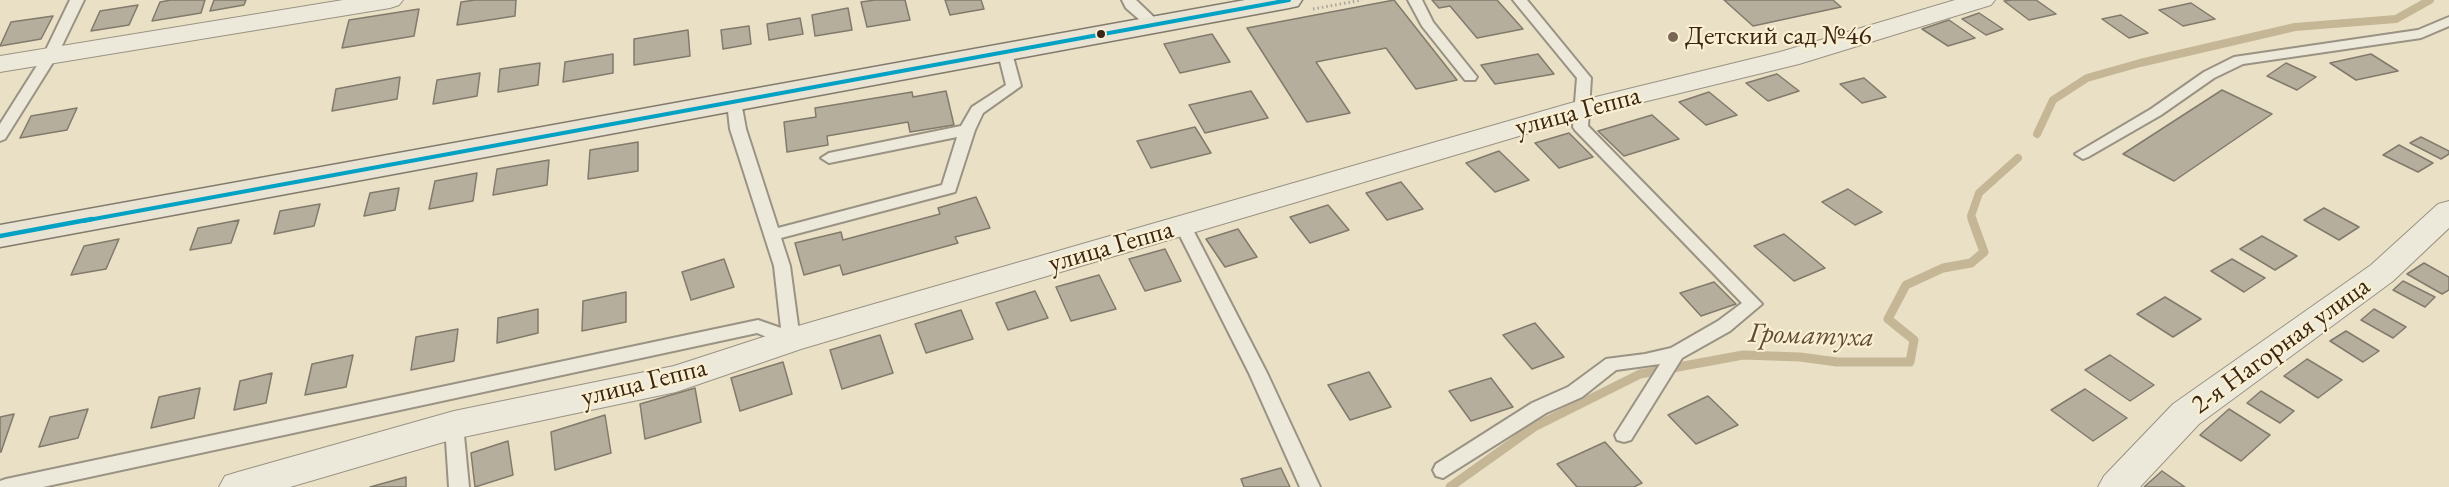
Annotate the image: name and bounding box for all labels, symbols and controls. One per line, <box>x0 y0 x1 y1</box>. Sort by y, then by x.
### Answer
place label: Детский сад №46 <box>1685 21 1871 53</box>
unlabelled marker <box>1095 28 1107 40</box>
marker: Детский сад №46 <box>1666 30 1680 44</box>
street label: улица Геппа <box>1512 80 1644 144</box>
street label: улица Геппа <box>1045 214 1177 280</box>
street label: 2-я Нагорная улица <box>2185 270 2377 422</box>
water label: Громатуха <box>1747 317 1875 355</box>
street label: улица Геппа <box>578 352 710 414</box>

